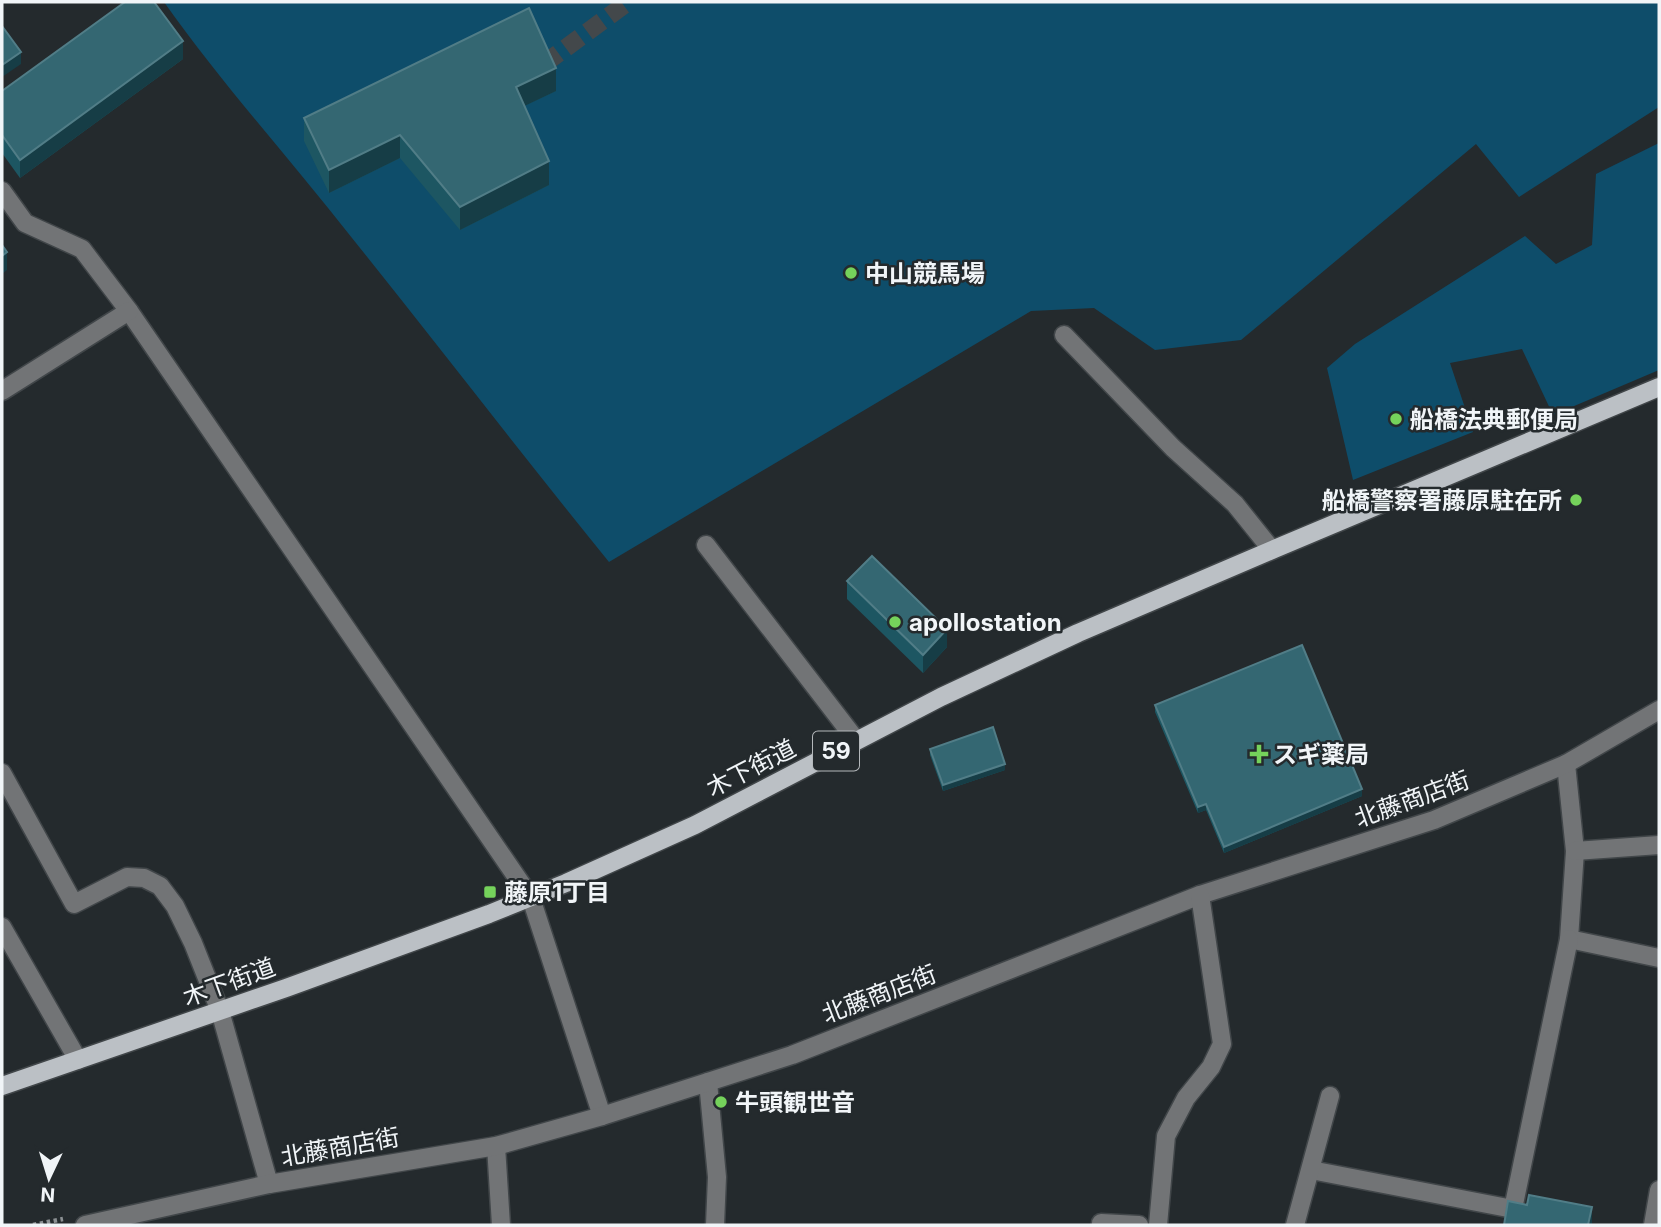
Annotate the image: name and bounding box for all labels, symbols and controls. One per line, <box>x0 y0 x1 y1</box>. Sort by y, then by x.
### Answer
place label: 中山競馬場 <box>865 259 985 288</box>
marker: 中山競馬場 <box>843 265 859 281</box>
place label: 船橋法典郵便局 <box>1410 405 1578 434</box>
marker: 船橋法典郵便局 <box>1388 411 1404 427</box>
place label: 船橋警察署藤原駐在所 <box>1322 486 1562 515</box>
marker: 船橋警察署藤原駐在所 <box>1568 492 1584 508</box>
place label: apollostation <box>909 608 1062 637</box>
marker: apollostation <box>887 614 903 630</box>
road number: 59 <box>813 732 859 771</box>
street label: 木下街道 <box>702 733 800 803</box>
place label: スギ薬局 <box>1273 740 1369 769</box>
marker: スギ薬局 <box>1251 746 1267 762</box>
street label: 北藤商店街 <box>1351 765 1473 833</box>
place label: 藤原1丁目 <box>504 878 610 907</box>
marker: 藤原1丁目 <box>482 884 498 900</box>
street label: 木下街道 <box>179 952 279 1012</box>
street label: 北藤商店街 <box>818 959 940 1029</box>
place label: 牛頭観世音 <box>735 1088 855 1117</box>
marker: 牛頭観世音 <box>713 1094 729 1110</box>
street label: 北藤商店街 <box>278 1122 402 1172</box>
north arrow <box>14 1143 84 1213</box>
text: N <box>40 1182 56 1206</box>

